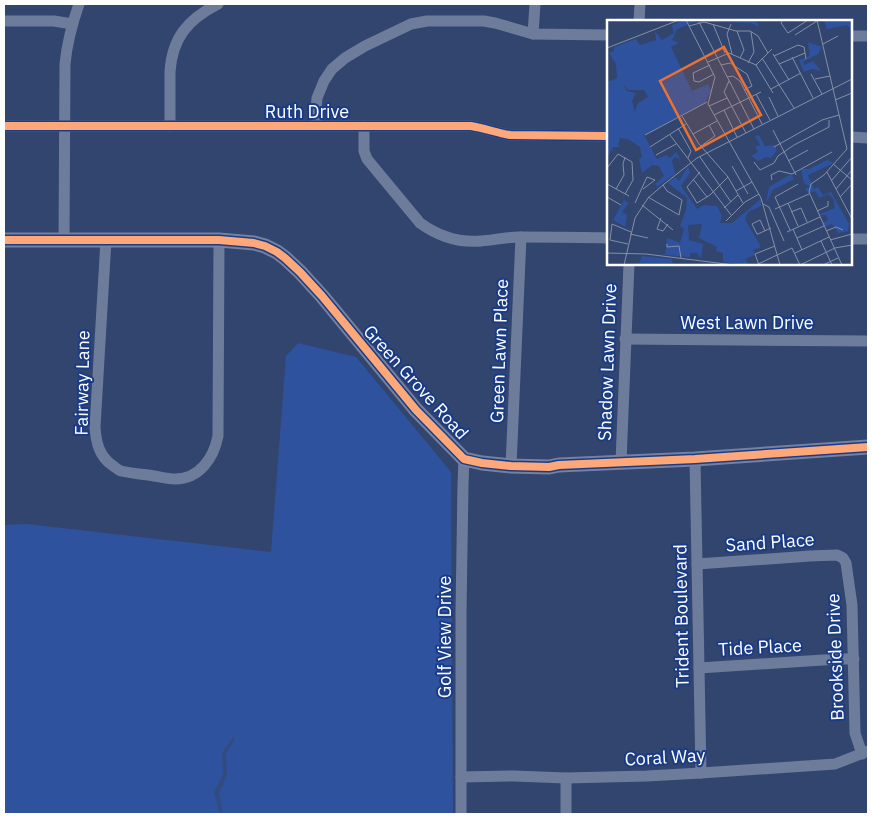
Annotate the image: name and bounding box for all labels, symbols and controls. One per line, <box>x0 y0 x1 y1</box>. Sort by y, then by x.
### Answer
inset map <box>607 20 852 265</box>
street label: Ruth Drive <box>265 100 349 123</box>
street label: Green Lawn Place <box>485 278 513 424</box>
street label: Shadow Lawn Drive <box>593 283 621 441</box>
street label: West Lawn Drive <box>680 311 814 334</box>
street label: Green Grove Road <box>358 320 474 444</box>
street label: Fairway Lane <box>70 330 94 436</box>
street label: Sand Place <box>725 527 815 557</box>
street label: Trident Boulevard <box>668 544 694 688</box>
street label: Golf View Drive <box>433 576 456 698</box>
street label: Brookside Drive <box>821 593 849 721</box>
street label: Tide Place <box>718 633 802 661</box>
street label: Coral Way <box>624 743 706 771</box>

